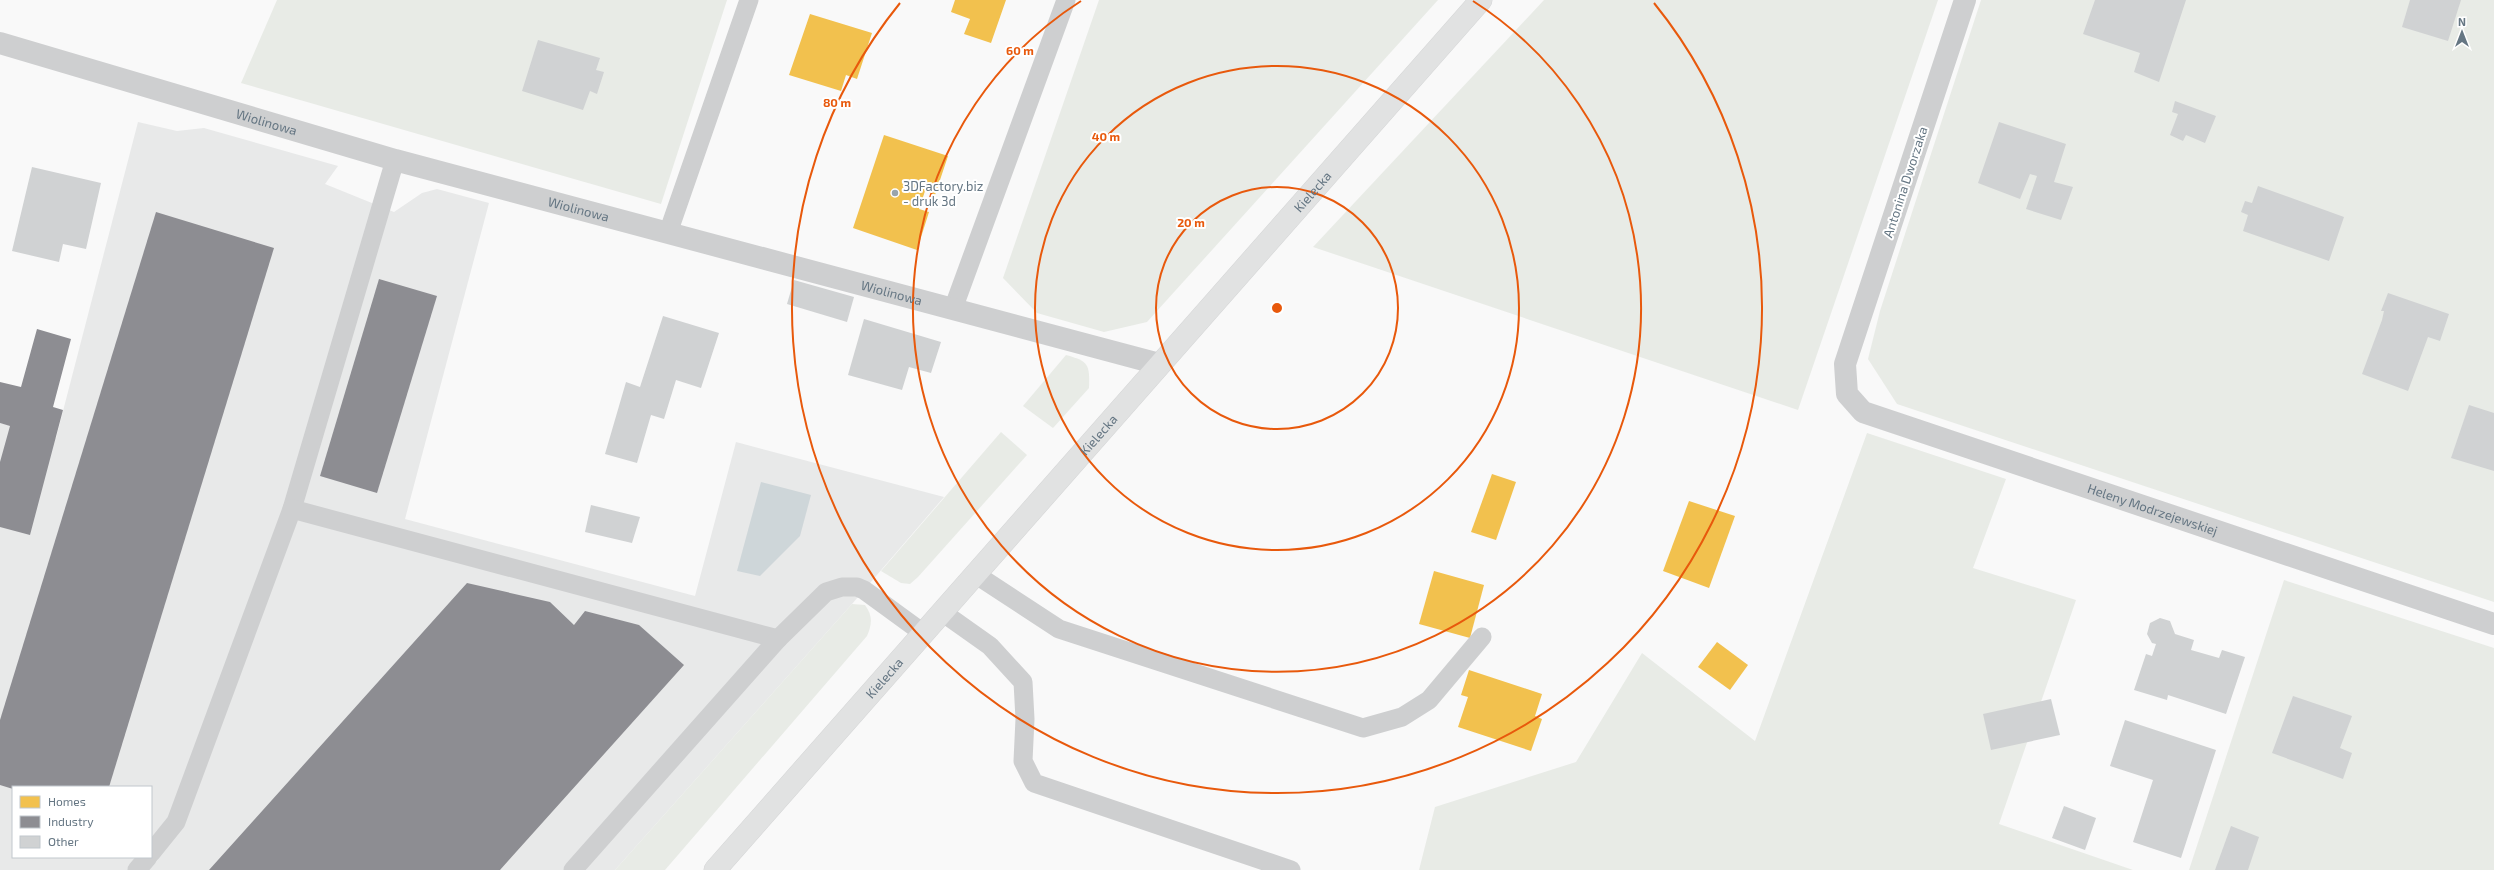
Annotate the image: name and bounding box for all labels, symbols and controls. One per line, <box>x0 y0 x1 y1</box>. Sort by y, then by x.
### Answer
north arrow <box>2442 12 2482 52</box>
text: N <box>2458 15 2466 28</box>
text: 60 m <box>1006 43 1034 57</box>
text: 80 m <box>823 95 851 109</box>
street label: Wiolinowa <box>234 105 299 139</box>
street label: Antonina Dworzaka <box>1880 124 1930 240</box>
text: 40 m <box>1092 129 1120 143</box>
street label: Kielecka <box>1290 168 1335 215</box>
place label: 3DFactory.biz - druk 3d <box>903 178 983 209</box>
marker: 3DFactory.biz - druk 3d <box>890 188 900 198</box>
street label: Wiolinowa <box>546 193 611 225</box>
text: 20 m <box>1177 215 1205 229</box>
street label: Wiolinowa <box>859 277 924 308</box>
centre of rings <box>1270 301 1284 315</box>
street label: Kielecka <box>1076 411 1120 458</box>
street label: Heleny Modrzejewskiej <box>2086 480 2220 539</box>
street label: Kielecka <box>862 654 906 701</box>
legend <box>12 786 152 858</box>
text: Homes <box>48 794 86 808</box>
text: Industry <box>48 814 94 828</box>
text: Other <box>48 834 79 848</box>

